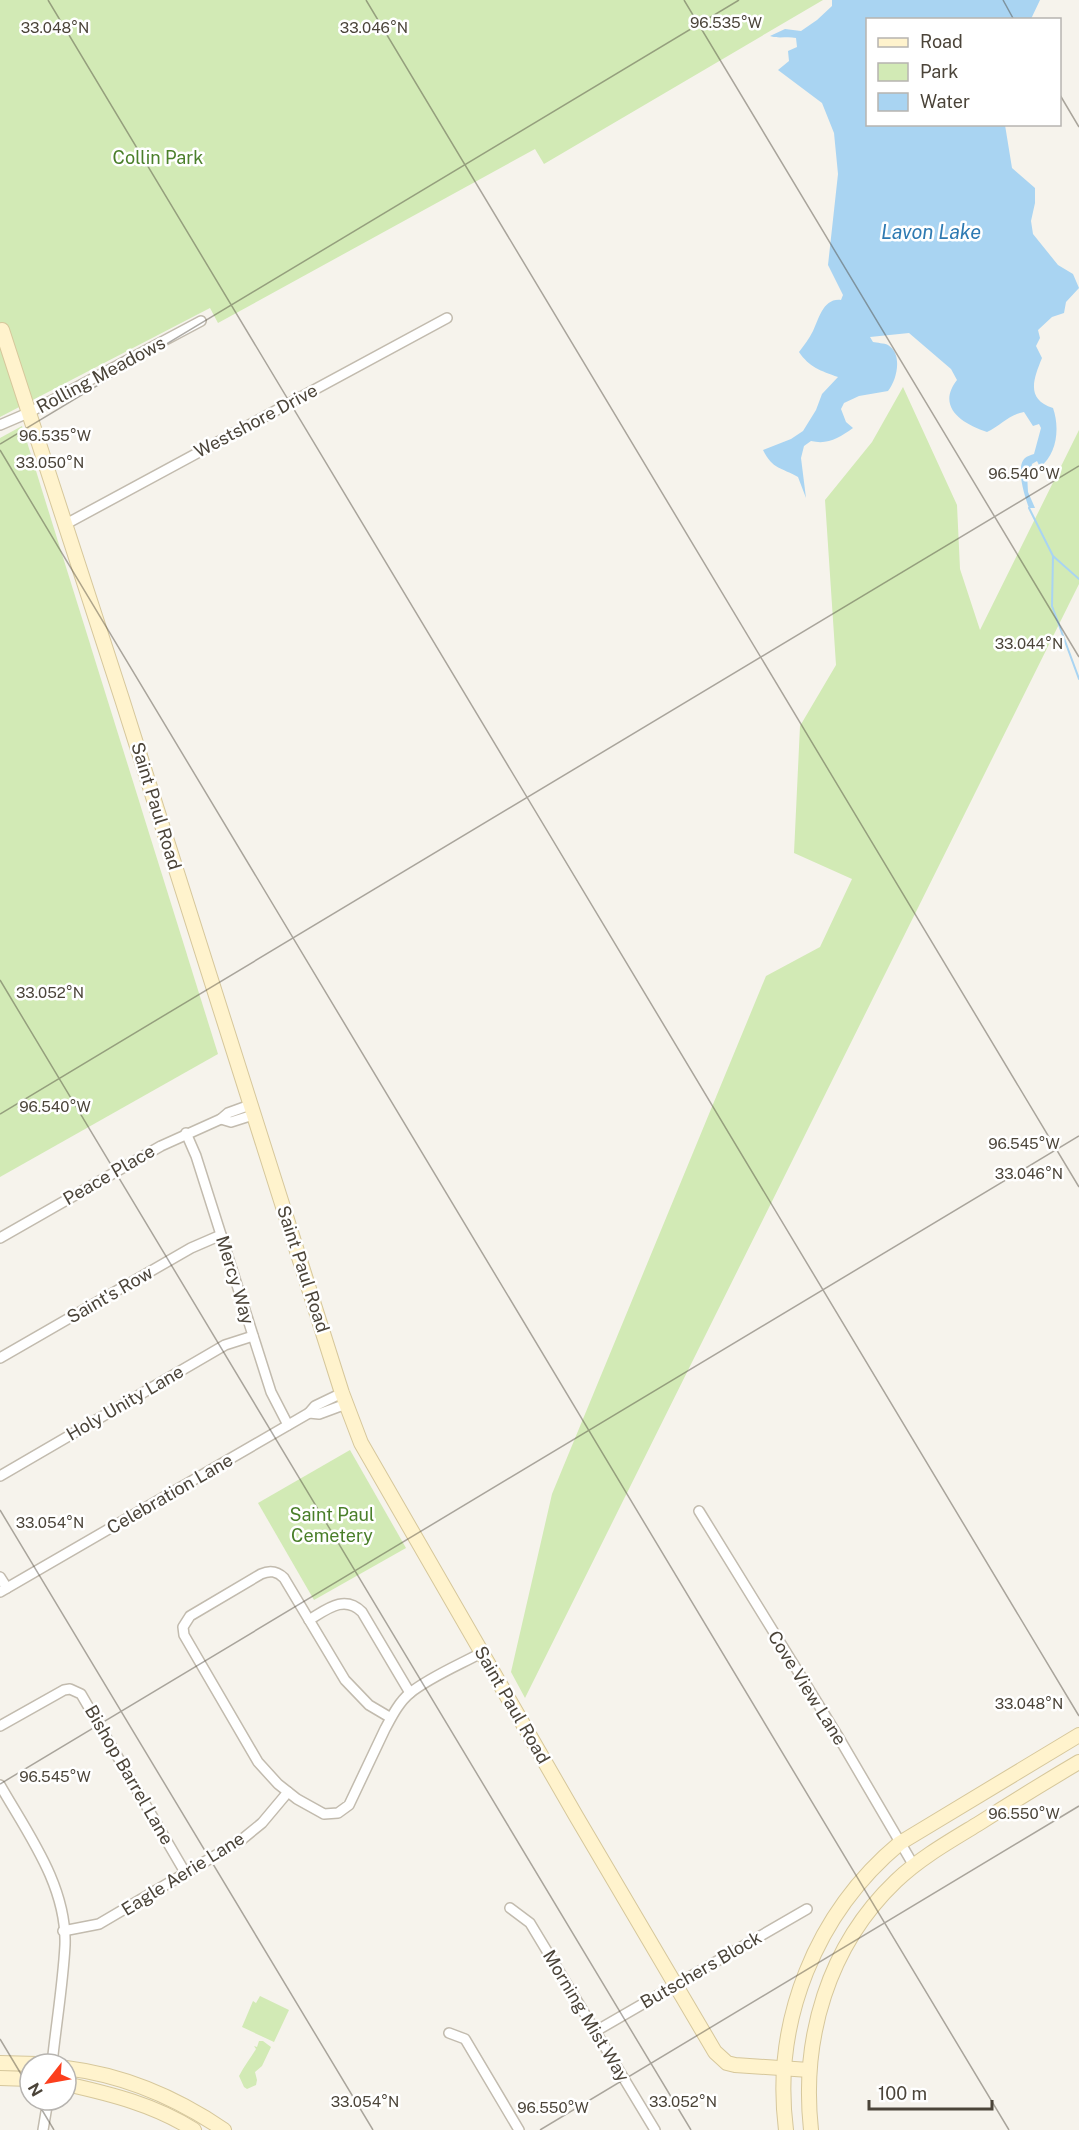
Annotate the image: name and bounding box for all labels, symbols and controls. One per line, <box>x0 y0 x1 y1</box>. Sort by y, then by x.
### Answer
text: 96.535°W <box>690 14 762 31</box>
legend <box>866 18 1061 126</box>
text: 33.048°N <box>21 19 89 36</box>
text: 33.046°N <box>340 19 408 36</box>
text: Road <box>920 31 963 52</box>
text: Park <box>920 61 958 82</box>
text: Water <box>920 91 970 112</box>
park label: Collin Park <box>113 147 203 168</box>
water label: Lavon Lake <box>881 220 981 244</box>
street label: Rolling Meadows <box>33 332 169 417</box>
street label: Westshore Drive <box>191 379 321 462</box>
text: 96.535°W <box>19 427 91 444</box>
text: 33.050°N <box>16 454 84 471</box>
text: 96.540°W <box>988 465 1060 482</box>
text: 33.044°N <box>995 635 1063 652</box>
street label: Saint Paul Road <box>127 740 186 872</box>
text: 33.052°N <box>16 984 84 1001</box>
text: 96.540°W <box>19 1098 91 1115</box>
text: 96.545°W <box>988 1135 1060 1152</box>
street label: Peace Place <box>59 1140 158 1209</box>
text: 33.046°N <box>995 1165 1063 1182</box>
street label: Saint Paul Road <box>273 1203 334 1335</box>
street label: Mercy Way <box>212 1233 259 1327</box>
street label: Saint's Row <box>63 1262 156 1328</box>
street label: Holy Unity Lane <box>62 1360 187 1445</box>
street label: Celebration Lane <box>103 1449 236 1538</box>
park label: Saint Paul Cemetery <box>289 1504 375 1546</box>
text: 33.054°N <box>16 1514 84 1531</box>
street label: Cove View Lane <box>764 1627 851 1749</box>
street label: Saint Paul Road <box>470 1642 555 1767</box>
text: 33.048°N <box>995 1695 1063 1712</box>
street label: Bishop Barrel Lane <box>81 1701 178 1848</box>
text: 96.545°W <box>19 1768 91 1785</box>
text: 96.550°W <box>988 1805 1060 1822</box>
street label: Eagle Aerie Lane <box>117 1827 248 1920</box>
street label: Butschers Block <box>636 1926 765 2013</box>
street label: Morning Mist Way <box>539 1946 634 2086</box>
north arrow <box>18 2052 78 2112</box>
scale bar <box>869 2073 992 2111</box>
text: N <box>24 2079 47 2100</box>
text: 100 m <box>878 2083 927 2104</box>
text: 33.054°N <box>331 2093 399 2110</box>
text: 33.052°N <box>649 2093 717 2110</box>
text: 96.550°W <box>517 2099 589 2116</box>

